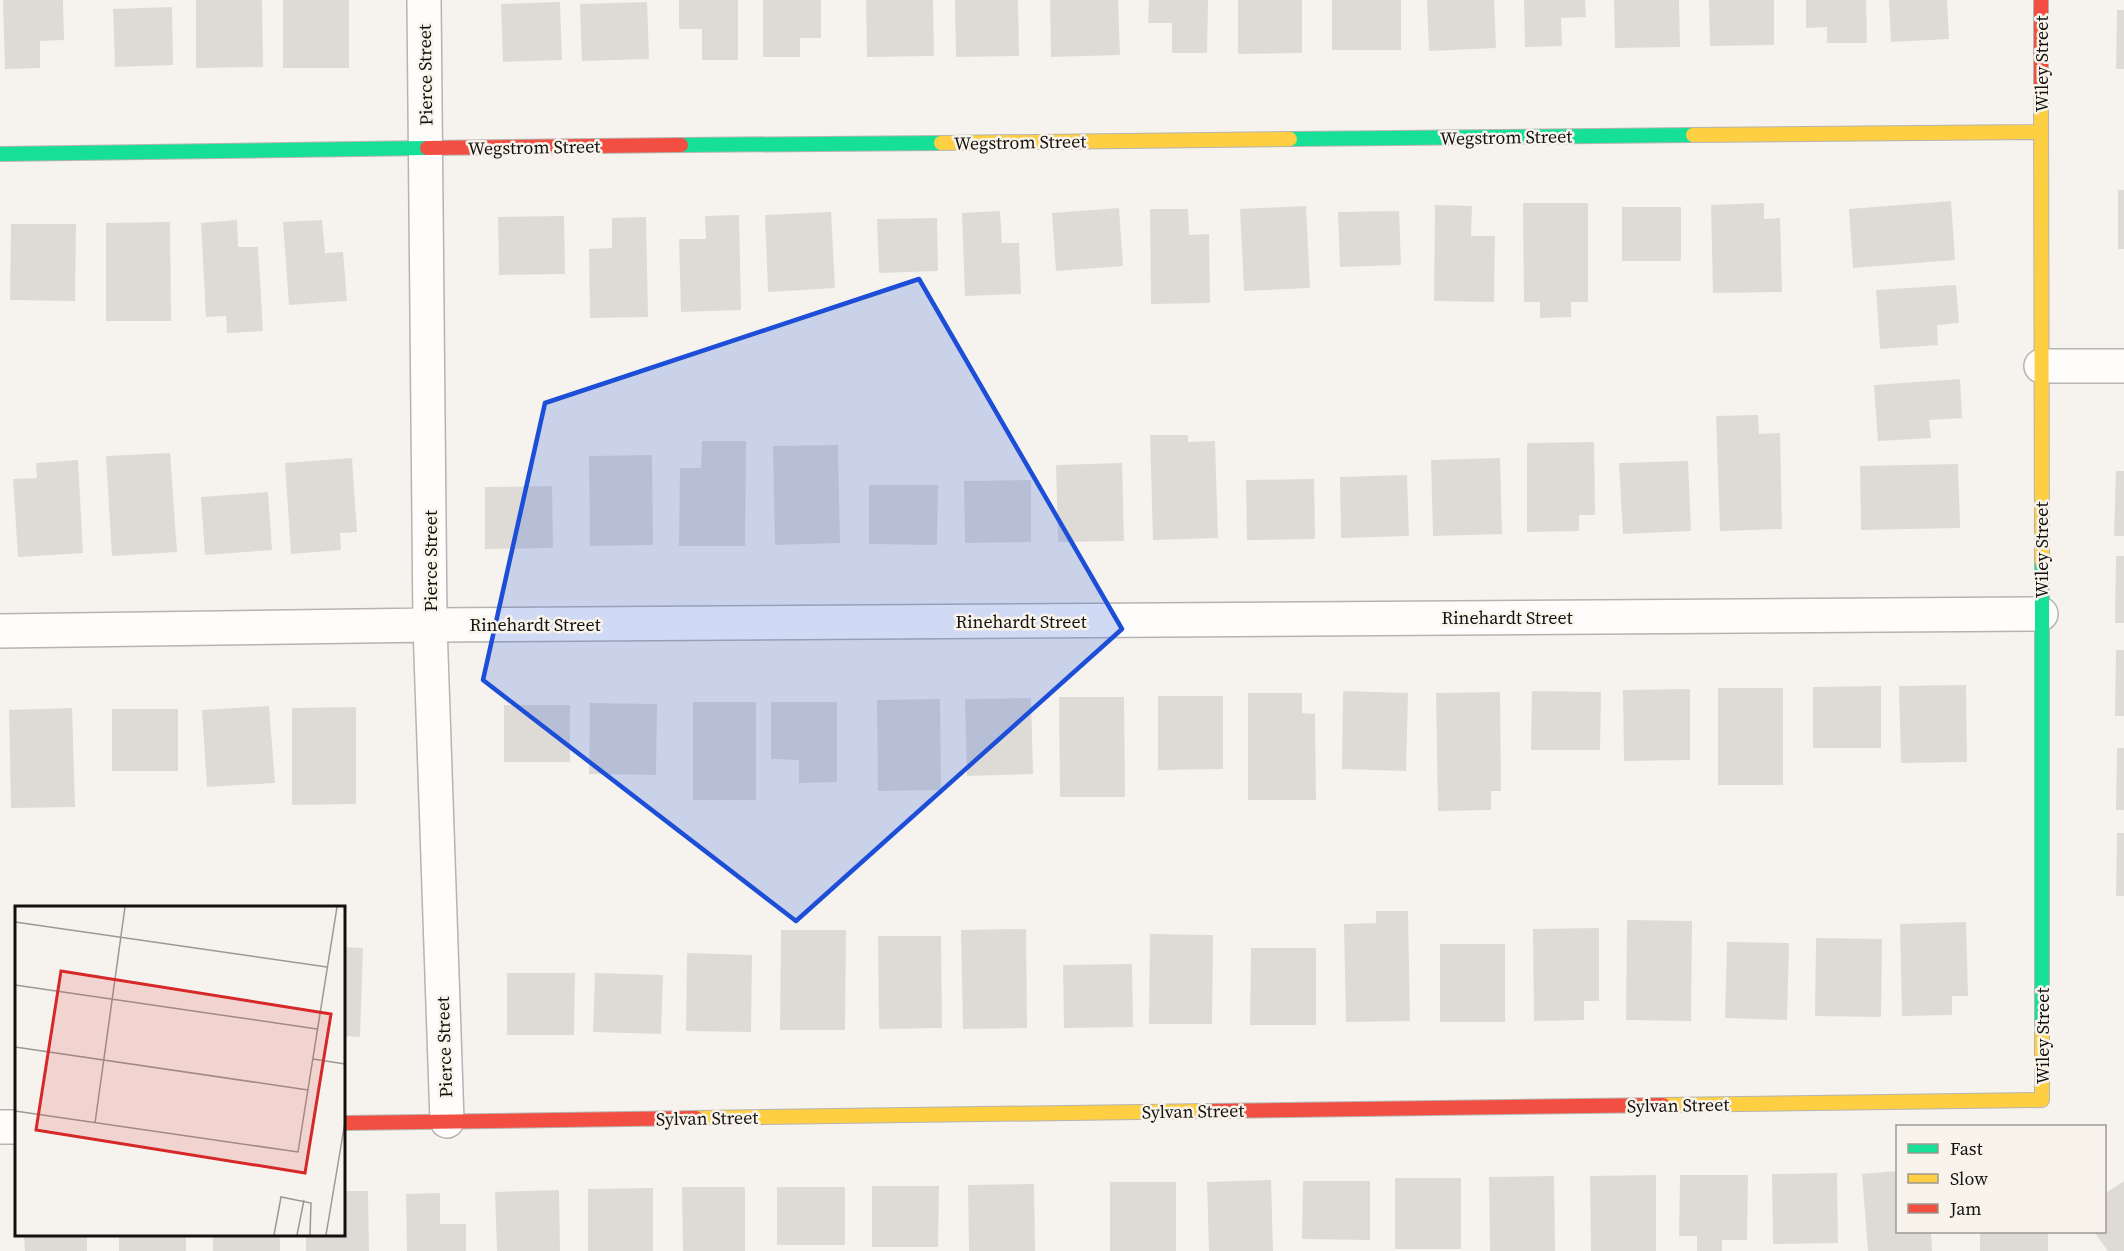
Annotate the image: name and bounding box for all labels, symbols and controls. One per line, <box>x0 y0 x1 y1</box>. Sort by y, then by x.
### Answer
street label: Wiley Street <box>2029 16 2054 112</box>
street label: Pierce Street <box>412 24 438 126</box>
street label: Wegstrom Street <box>1440 123 1573 151</box>
street label: Wegstrom Street <box>954 128 1087 156</box>
street label: Wegstrom Street <box>468 133 601 161</box>
street label: Wiley Street <box>2029 502 2054 598</box>
street label: Pierce Street <box>418 510 443 612</box>
street label: Rinehardt Street <box>1441 605 1573 630</box>
street label: Rinehardt Street <box>955 609 1087 634</box>
street label: Rinehardt Street <box>469 612 601 637</box>
inset map <box>15 906 345 1236</box>
street label: Wiley Street <box>2030 988 2055 1084</box>
street label: Pierce Street <box>430 996 458 1098</box>
street label: Sylvan Street <box>1627 1092 1730 1118</box>
street label: Sylvan Street <box>1142 1098 1245 1124</box>
street label: Sylvan Street <box>656 1105 759 1131</box>
legend <box>1896 1125 2106 1233</box>
text: Fast <box>1950 1136 1983 1161</box>
text: Slow <box>1950 1166 1988 1191</box>
text: Jam <box>1949 1196 1982 1221</box>

